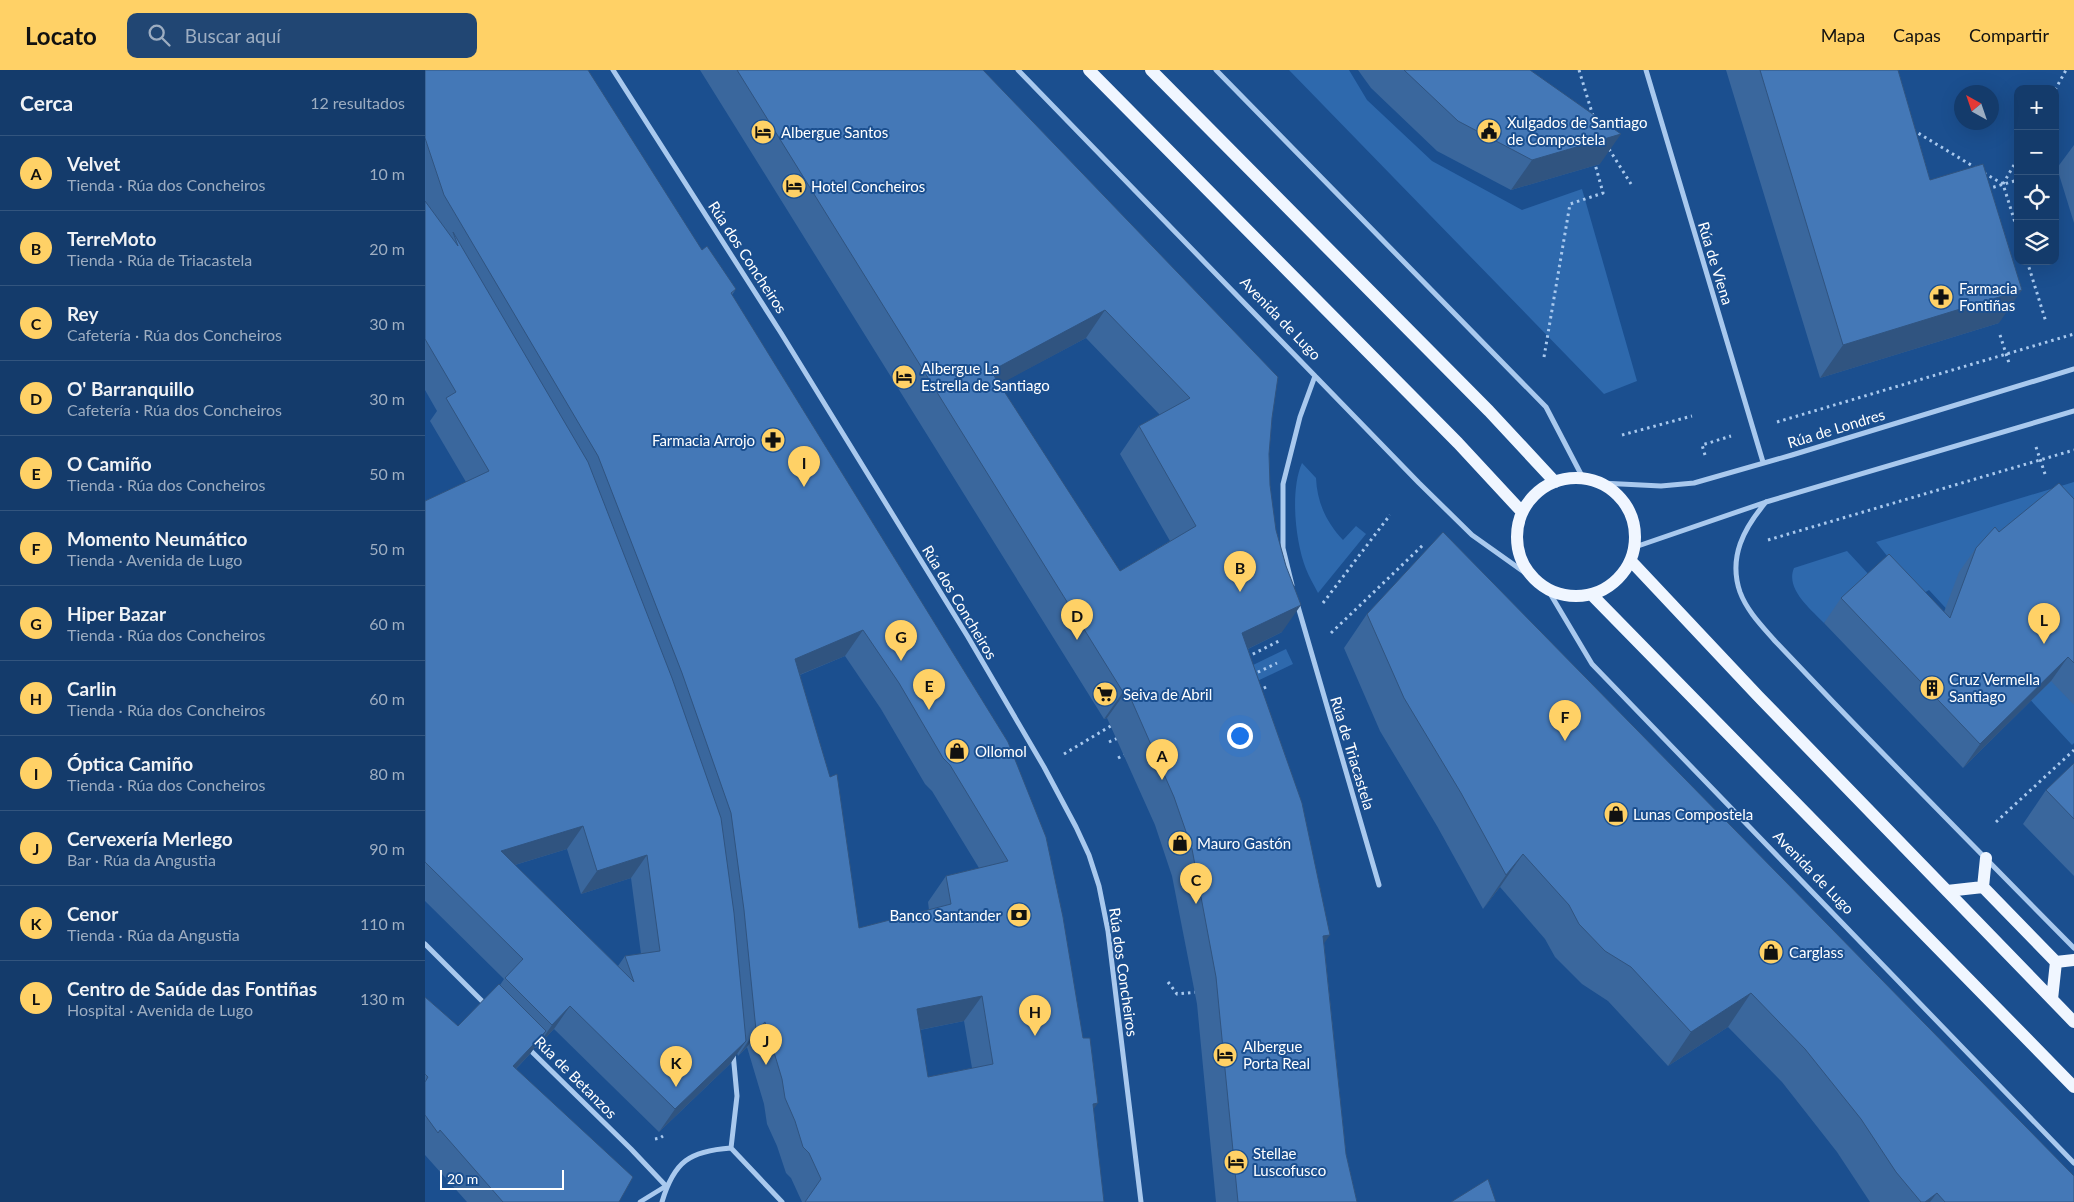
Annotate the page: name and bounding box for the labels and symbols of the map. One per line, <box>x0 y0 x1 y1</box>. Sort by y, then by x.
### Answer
north arrow <box>1954 85 1999 130</box>
place label: Xulgados de Santiago de Compostela <box>1507 113 1647 148</box>
public building icon: Xulgados de Santiago de Compostela <box>1476 118 1502 144</box>
hotel icon: Albergue Santos <box>750 119 776 145</box>
place label: Albergue Santos <box>781 123 888 141</box>
hotel icon: Hotel Concheiros <box>781 173 807 199</box>
place label: Hotel Concheiros <box>811 177 925 195</box>
street label: Rúa dos Concheiros <box>705 198 791 316</box>
street label: Rúa de Viena <box>1695 219 1737 307</box>
street label: Avenida de Lugo <box>1237 273 1325 363</box>
place label: Farmacia Fontiñas <box>1959 279 2017 314</box>
pharmacy icon: Farmacia Fontiñas <box>1928 284 1954 310</box>
place label: Albergue La Estrella de Santiago <box>921 359 1050 394</box>
hotel icon: Albergue La Estrella de Santiago <box>891 364 917 390</box>
street label: Rúa de Londres <box>1785 405 1887 451</box>
pharmacy icon: Farmacia Arrojo <box>760 427 786 453</box>
place label: Farmacia Arrojo <box>652 431 755 449</box>
pin: I <box>788 446 820 487</box>
street label: Rúa dos Concheiros <box>919 542 1001 662</box>
pin: B <box>1224 551 1256 592</box>
pin: D <box>1061 599 1093 640</box>
pin: L <box>2028 603 2060 644</box>
pin: G <box>885 620 917 661</box>
pin: E <box>913 669 945 710</box>
place label: Cruz Vermella Santiago <box>1949 670 2040 705</box>
building icon: Cruz Vermella Santiago <box>1919 675 1945 701</box>
supermarket icon: Seiva de Abril <box>1092 681 1118 707</box>
place label: Seiva de Abril <box>1123 685 1212 703</box>
street label: Rúa de Triacastela <box>1327 694 1379 812</box>
pin: F <box>1549 700 1581 741</box>
your location <box>1227 723 1253 749</box>
shop icon: Ollomol <box>944 738 970 764</box>
pin: A <box>1146 739 1178 780</box>
place label: Ollomol <box>975 742 1027 760</box>
shop icon: Lunas Compostela <box>1603 801 1629 827</box>
place label: Lunas Compostela <box>1633 805 1753 823</box>
street label: Avenida de Lugo <box>1770 827 1858 917</box>
shop icon: Mauro Gastón <box>1167 830 1193 856</box>
place label: Mauro Gastón <box>1197 834 1291 852</box>
pin: C <box>1180 863 1212 904</box>
bank icon: Banco Santander <box>1006 902 1032 928</box>
place label: Banco Santander <box>889 906 1002 924</box>
street label: Rúa dos Concheiros <box>1106 906 1142 1038</box>
shop icon: Carglass <box>1758 939 1784 965</box>
place label: Carglass <box>1789 943 1844 961</box>
pin: H <box>1019 995 1051 1036</box>
pin: J <box>750 1024 782 1065</box>
street label: Rúa de Betanzos <box>531 1032 621 1122</box>
place label: Albergue Porta Real <box>1243 1037 1310 1072</box>
hotel icon: Albergue Porta Real <box>1212 1042 1238 1068</box>
pin: K <box>660 1046 692 1087</box>
place label: Stellae Luscofusco <box>1253 1144 1326 1179</box>
hotel icon: Stellae Luscofusco <box>1223 1149 1249 1175</box>
scale bar <box>440 1167 564 1190</box>

